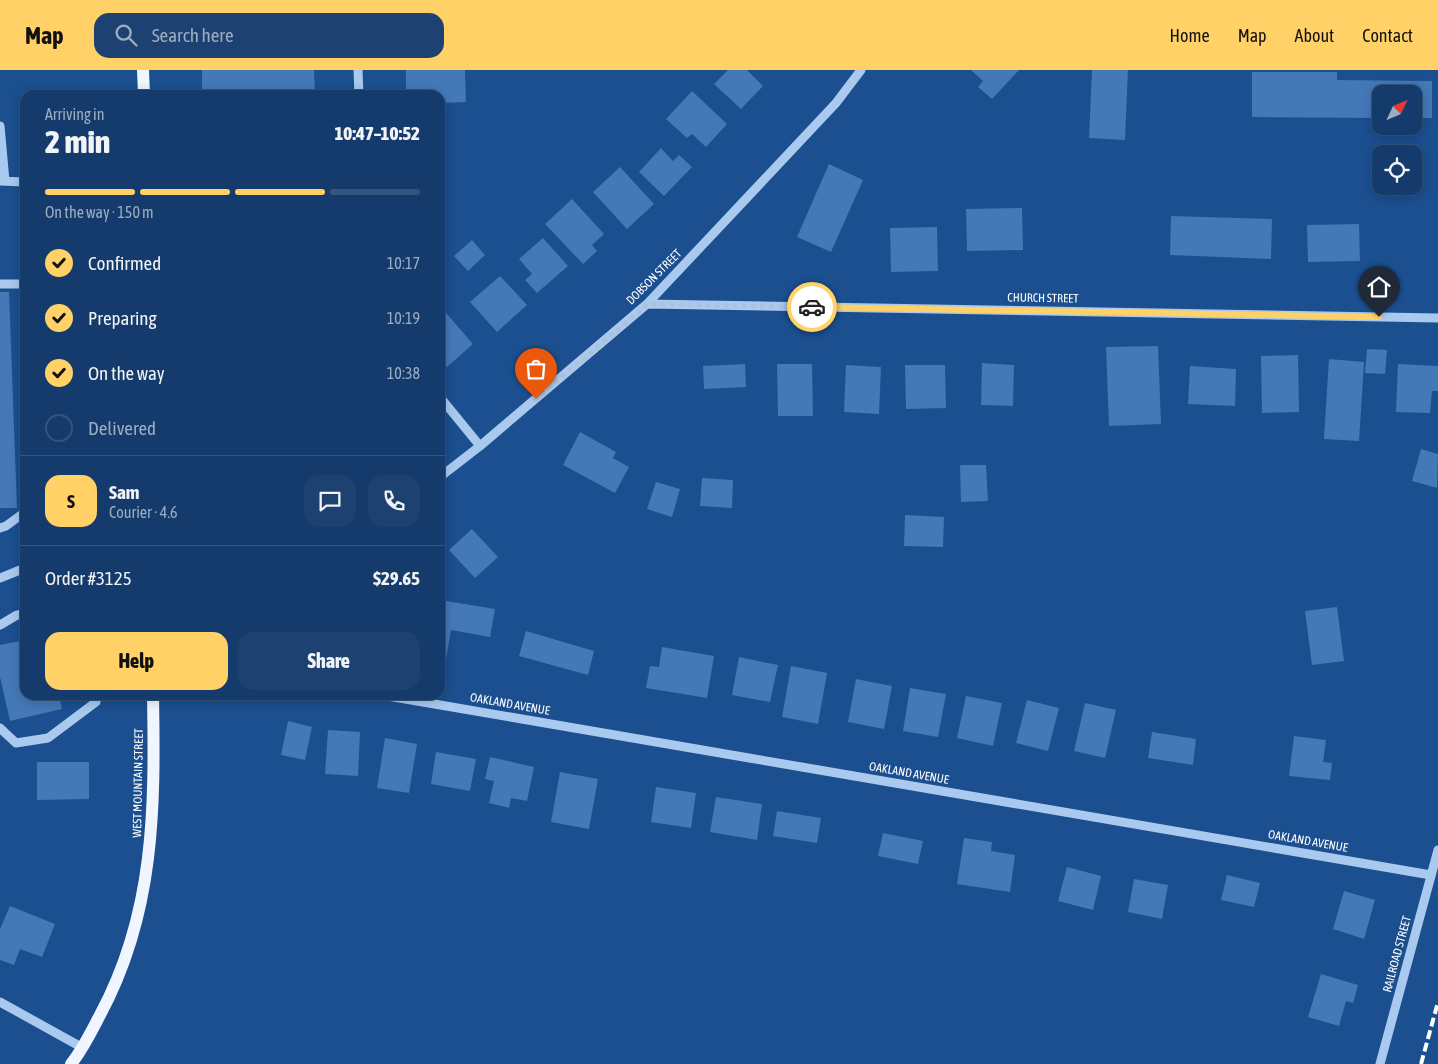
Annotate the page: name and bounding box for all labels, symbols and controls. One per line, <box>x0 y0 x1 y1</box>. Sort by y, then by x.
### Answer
search box <box>94 13 444 58</box>
icon: search <box>112 21 140 49</box>
text: Map <box>25 22 64 49</box>
text: Search here <box>152 24 234 46</box>
text: Home <box>1170 25 1210 46</box>
text: Map <box>1238 25 1267 46</box>
text: About <box>1295 25 1334 46</box>
text: Contact <box>1362 25 1413 46</box>
north arrow <box>1372 85 1422 135</box>
map controls <box>1372 85 1422 195</box>
text: Arriving in <box>45 105 105 123</box>
text: 10:47–10:52 <box>334 122 420 144</box>
text: 2 min <box>45 123 110 160</box>
button: locate <box>1372 145 1422 195</box>
text: On the way · 150 m <box>45 203 154 221</box>
street label: DOBSON STREET <box>624 246 685 307</box>
icon: check <box>45 249 73 277</box>
text: Confirmed <box>88 252 161 274</box>
text: 10:17 <box>387 254 420 272</box>
pin <box>1358 266 1400 317</box>
icon: home <box>1365 273 1393 301</box>
courier <box>787 282 837 332</box>
street label: CHURCH STREET <box>1007 290 1079 306</box>
icon: car <box>798 293 826 321</box>
icon: check <box>45 304 73 332</box>
text: Preparing <box>88 307 157 329</box>
text: 10:19 <box>387 309 420 327</box>
pin <box>515 348 557 399</box>
icon: bag <box>522 355 550 383</box>
icon: check <box>45 359 73 387</box>
text: On the way <box>88 362 165 384</box>
text: 10:38 <box>387 364 420 382</box>
text: Delivered <box>88 417 156 439</box>
button: chat <box>304 475 356 527</box>
button: phone <box>368 475 420 527</box>
text: Sam <box>109 481 140 503</box>
text: S <box>67 490 75 512</box>
text: Courier · 4.6 <box>109 503 178 521</box>
text: Order #3125 <box>45 567 132 589</box>
text: $29.65 <box>373 567 420 589</box>
button: Help <box>45 632 228 690</box>
button: Share <box>238 632 420 690</box>
street label: OAKLAND AVENUE <box>469 690 551 718</box>
street label: WEST MOUNTAIN STREET <box>130 728 146 838</box>
street label: OAKLAND AVENUE <box>868 759 950 787</box>
street label: OAKLAND AVENUE <box>1267 827 1349 855</box>
street label: RAILROAD STREET <box>1380 914 1414 994</box>

